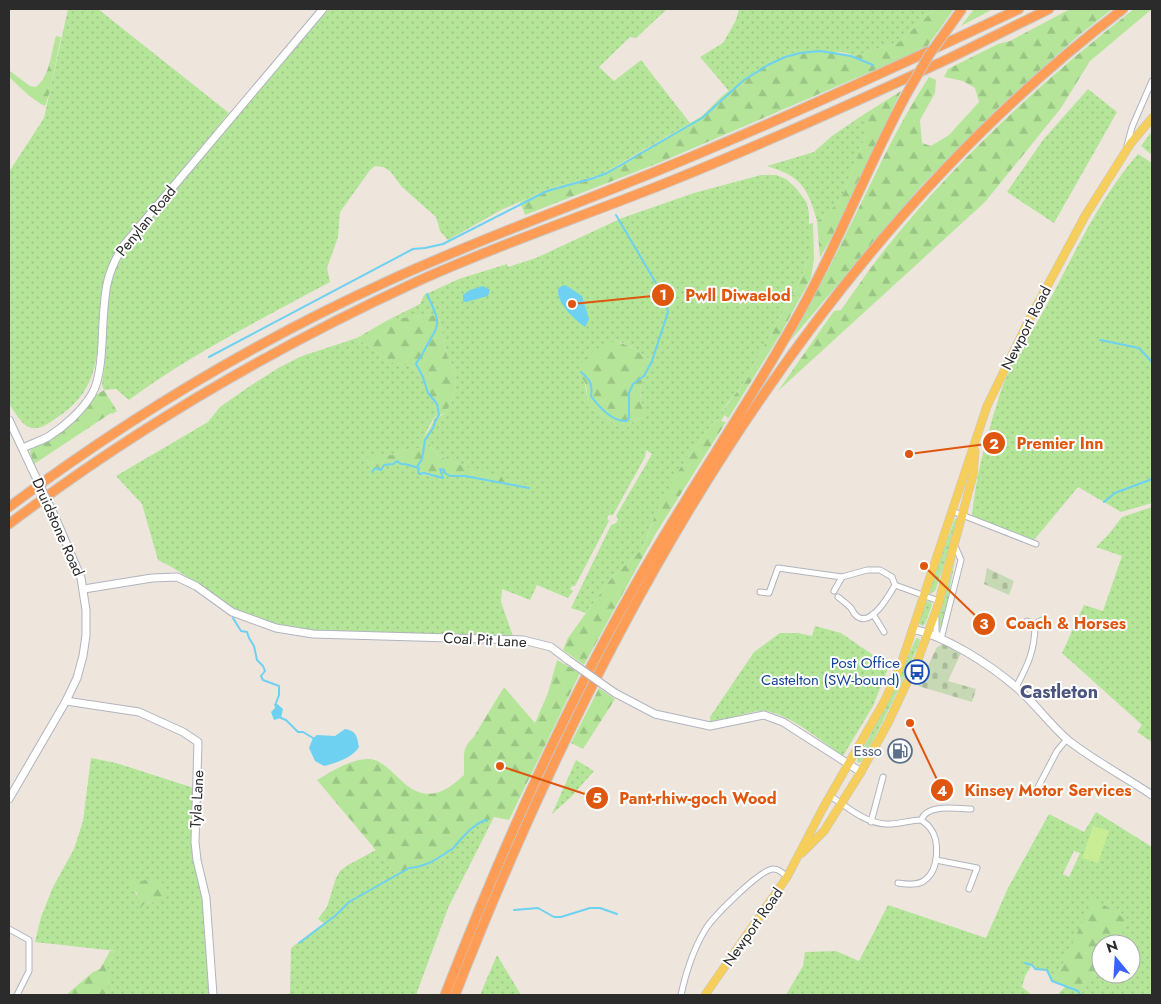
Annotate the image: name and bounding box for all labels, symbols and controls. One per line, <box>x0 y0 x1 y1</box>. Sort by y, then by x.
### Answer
street label: Penylan Road <box>111 181 181 261</box>
callout: Pwll Diwaelod <box>650 280 801 311</box>
street label: Newport Road <box>995 282 1057 374</box>
text: 1 <box>659 284 667 306</box>
text: Pwll Diwaelod <box>685 284 791 307</box>
callout: Premier Inn <box>982 428 1114 459</box>
text: Premier Inn <box>1017 432 1103 455</box>
text: 2 <box>989 433 999 455</box>
street label: Druidstone Road <box>26 474 90 580</box>
callout: Coach & Horses <box>971 608 1136 639</box>
text: Coach & Horses <box>1006 612 1126 635</box>
text: 3 <box>979 613 989 635</box>
street label: Coal Pit Lane <box>443 627 527 653</box>
place label: Post Office Castelton (SW-bound) <box>761 652 900 691</box>
bus stop icon: Post Office Castelton (SW-bound) <box>904 659 930 685</box>
district label: Castleton <box>1020 679 1098 705</box>
fuel station icon: Esso <box>887 738 913 764</box>
place label: Esso <box>853 740 882 762</box>
street label: Tyla Lane <box>185 769 210 828</box>
callout: Kinsey Motor Services <box>929 775 1142 806</box>
text: Kinsey Motor Services <box>964 779 1132 802</box>
text: 4 <box>937 780 947 802</box>
callout: Pant-rhiw-goch Wood <box>584 783 786 814</box>
text: 5 <box>592 787 602 809</box>
text: Pant-rhiw-goch Wood <box>619 787 777 810</box>
street label: Newport Road <box>718 883 788 971</box>
north arrow <box>1091 934 1141 984</box>
text: N <box>1104 935 1120 958</box>

